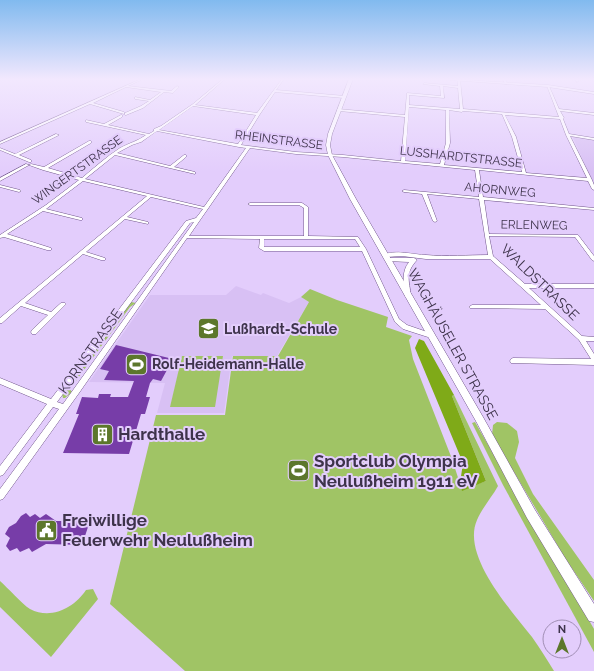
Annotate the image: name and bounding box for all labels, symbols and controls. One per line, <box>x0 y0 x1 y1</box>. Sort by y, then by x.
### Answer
street label: RHEINSTRASSE <box>234 128 324 152</box>
street label: WINGERTSTRASSE <box>29 133 125 207</box>
street label: LUSSHARDTSTRASSE <box>399 144 523 170</box>
street label: AHORNWEG <box>464 180 536 200</box>
street label: ERLENWEG <box>500 217 568 233</box>
street label: WALDSTRASSE <box>498 241 582 323</box>
street label: WAGHÄUSELER STRASSE <box>405 265 503 422</box>
street label: KORNSTRASSE <box>55 306 125 396</box>
school or university icon: Lußhardt-Schule <box>196 316 222 342</box>
place label: Lußhardt-Schule <box>224 321 338 337</box>
sports icon: Rolf-Heidemann-Halle <box>124 351 150 377</box>
place label: Rolf-Heidemann-Halle <box>152 356 305 372</box>
building icon: Hardthalle <box>90 421 116 447</box>
place label: Hardthalle <box>118 424 205 444</box>
place label: Sportclub Olympia Neulußheim 1911 eV <box>314 451 478 491</box>
sports icon: Sportclub Olympia Neulußheim 1911 eV <box>286 458 312 484</box>
place label: Freiwillige Feuerwehr Neulußheim <box>62 510 253 550</box>
public building icon: Freiwillige Feuerwehr Neulußheim <box>34 517 60 543</box>
north arrow <box>542 619 582 659</box>
text: N <box>558 623 566 636</box>

